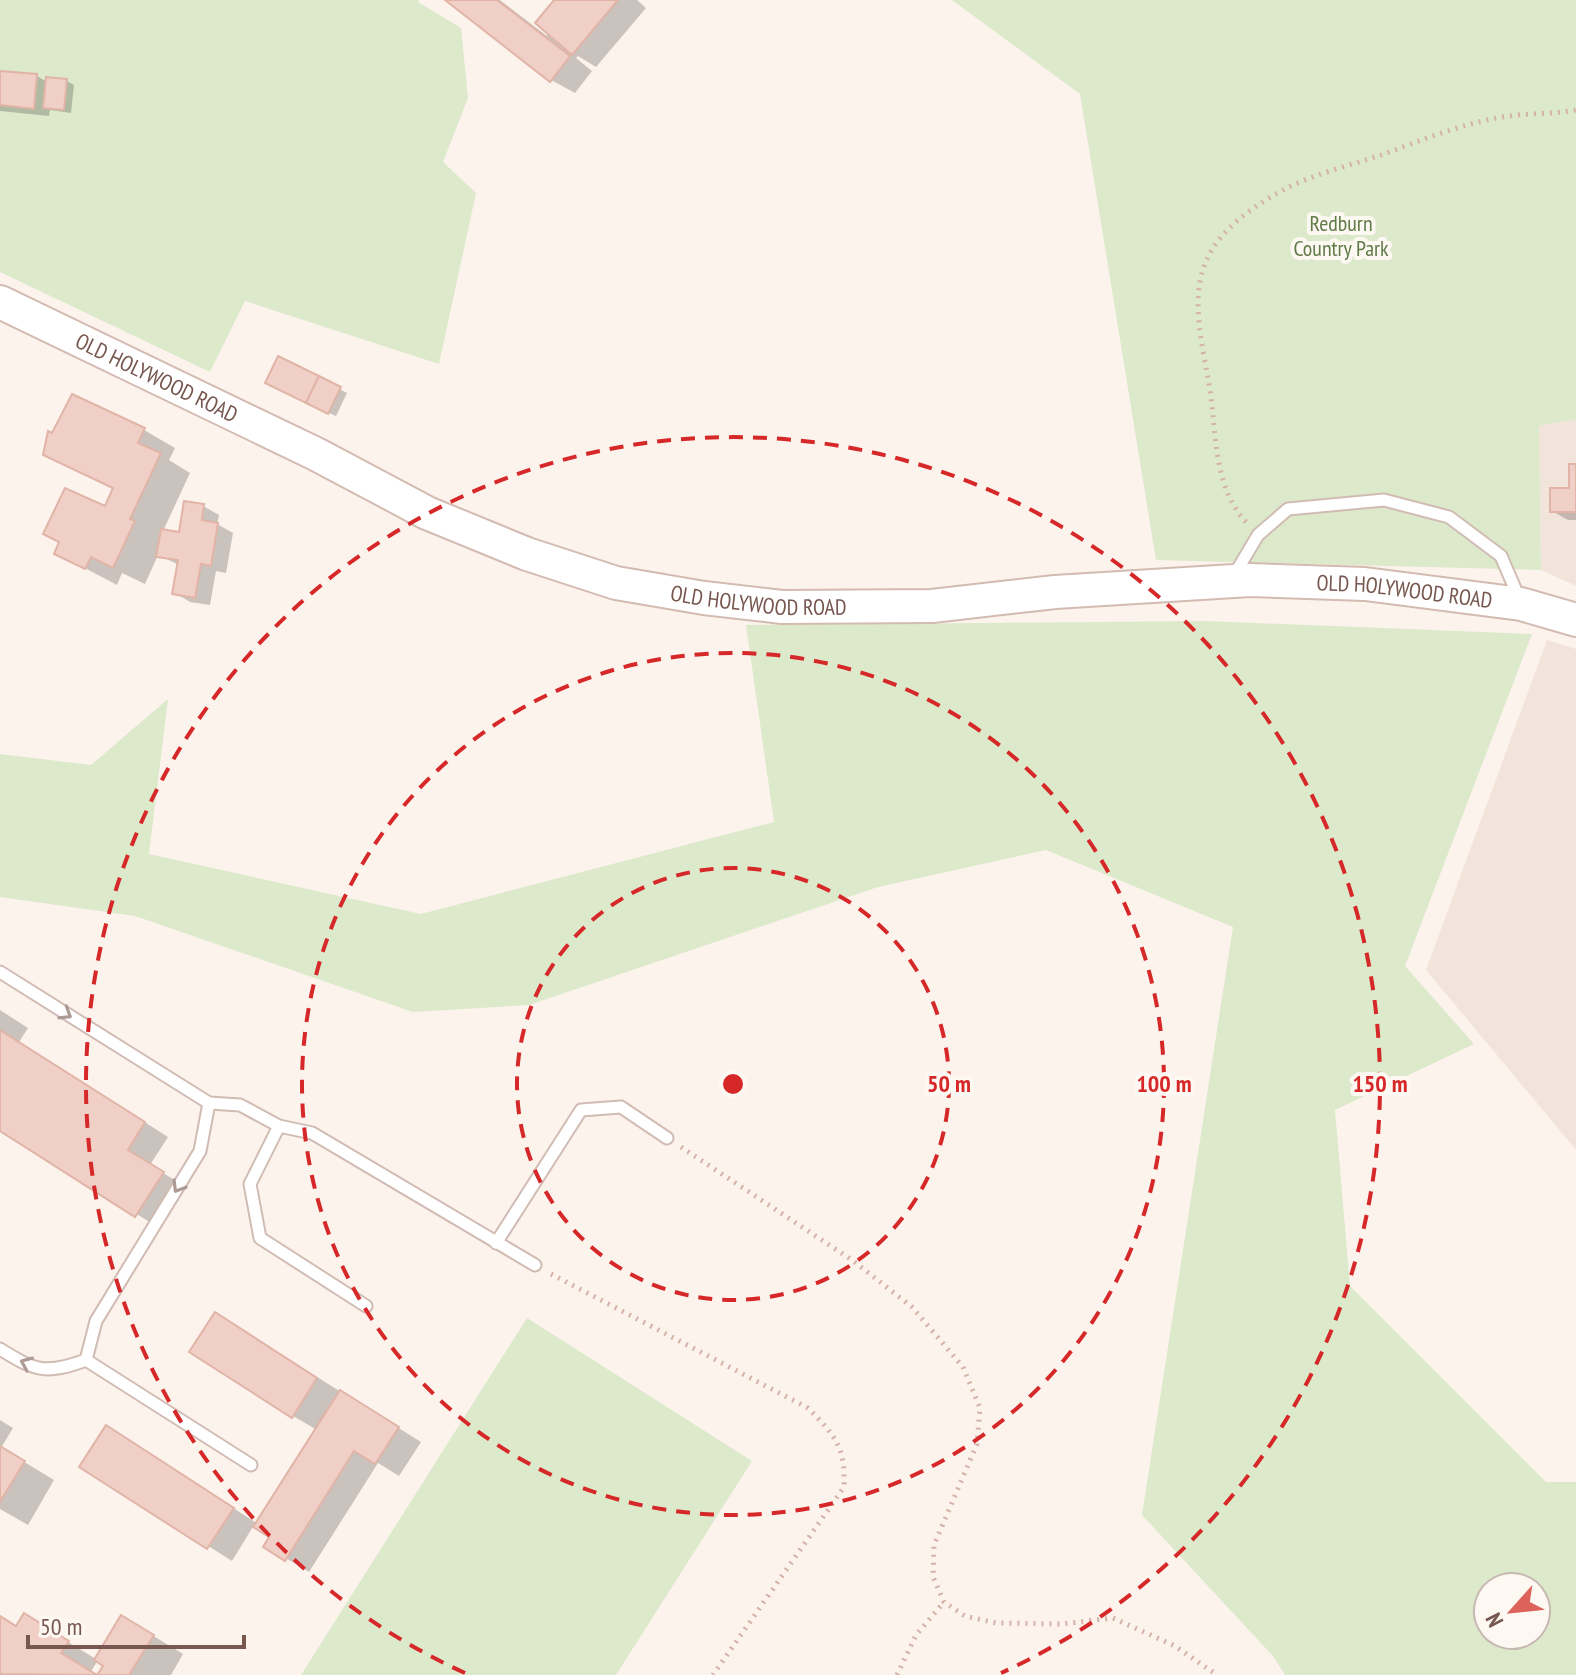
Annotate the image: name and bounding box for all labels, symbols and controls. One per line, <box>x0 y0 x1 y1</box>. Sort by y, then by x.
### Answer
park label: Redburn Country Park <box>1293 209 1389 262</box>
street label: OLD HOLYWOOD ROAD <box>71 327 243 428</box>
street label: OLD HOLYWOOD ROAD <box>1316 568 1494 614</box>
street label: OLD HOLYWOOD ROAD <box>668 579 847 621</box>
one-way arrow <box>57 1004 72 1019</box>
text: 50 m <box>927 1068 971 1099</box>
text: 100 m <box>1136 1068 1192 1099</box>
text: 150 m <box>1352 1068 1408 1099</box>
centre of rings <box>719 1070 747 1098</box>
one-way arrow <box>172 1178 187 1193</box>
one-way arrow <box>19 1356 34 1372</box>
north arrow <box>1472 1571 1552 1651</box>
scale bar <box>28 1599 244 1649</box>
text: N <box>1479 1608 1509 1632</box>
text: 50 m <box>40 1611 82 1642</box>

